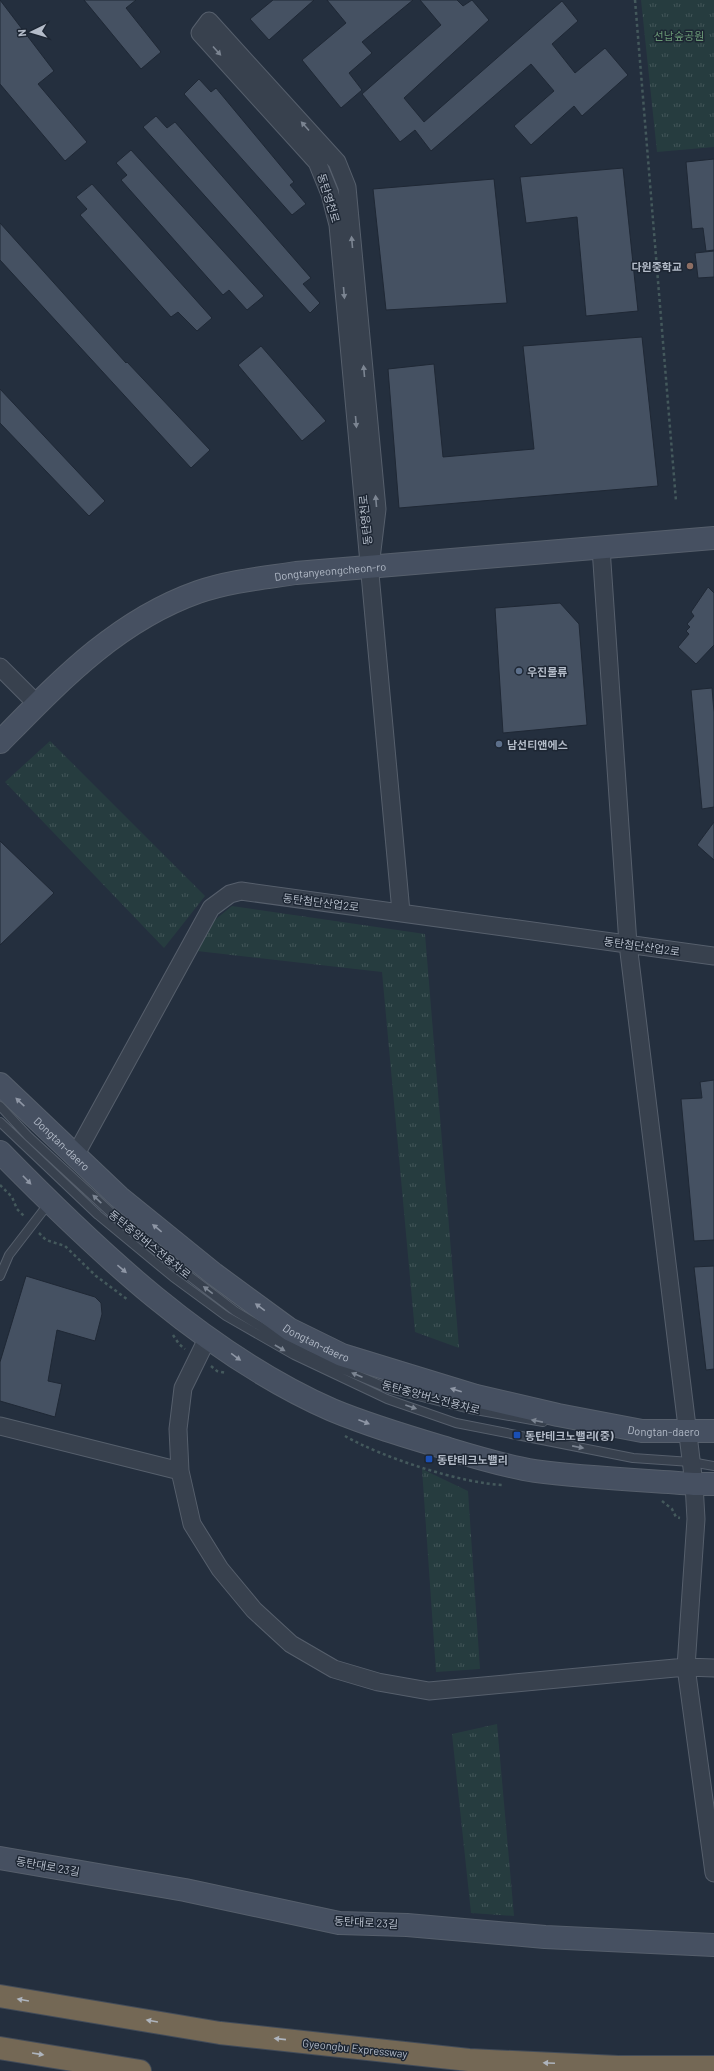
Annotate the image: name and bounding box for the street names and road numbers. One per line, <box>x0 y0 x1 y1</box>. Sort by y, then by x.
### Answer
street label: 동탄영천로 <box>315 172 343 224</box>
street label: 동탄영천로 <box>356 494 374 546</box>
street label: Dongtanyeongcheon-ro <box>273 559 387 583</box>
street label: 동탄첨단산업2로 <box>282 891 360 913</box>
street label: 동탄첨단산업2로 <box>603 934 681 958</box>
street label: Dongtan-daero <box>32 1114 93 1173</box>
street label: 동탄중앙버스전용차로 <box>107 1207 193 1281</box>
street label: Dongtan-daero <box>281 1321 351 1363</box>
street label: 동탄중앙버스전용차로 <box>380 1378 482 1416</box>
street label: Dongtan-daero <box>627 1422 700 1438</box>
street label: 동탄대로 23길 <box>15 1854 81 1878</box>
street label: 동탄대로 23길 <box>334 1914 398 1930</box>
street label: Gyeongbu Expressway <box>302 2036 408 2060</box>

